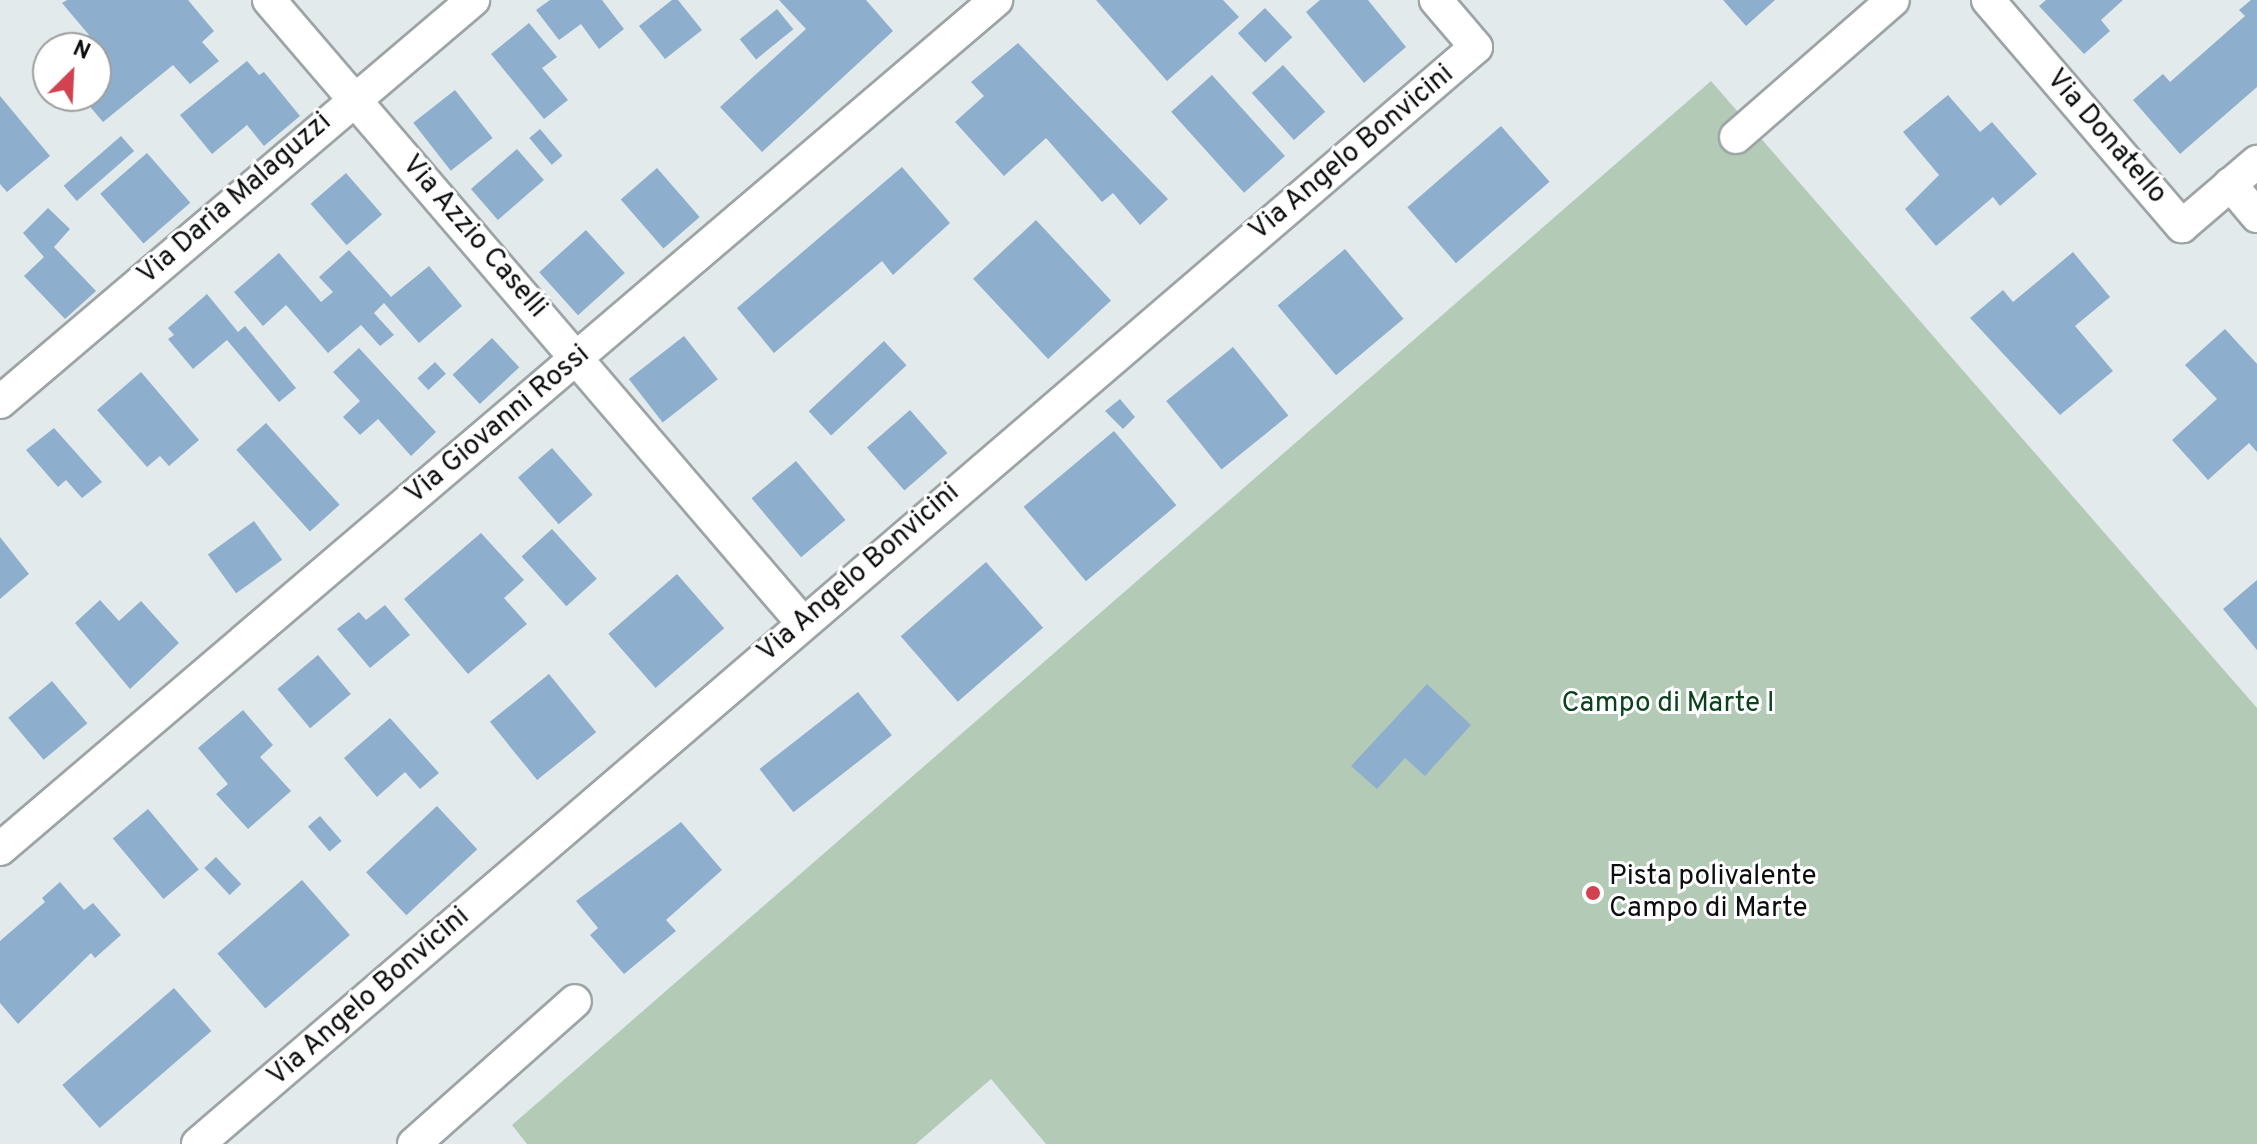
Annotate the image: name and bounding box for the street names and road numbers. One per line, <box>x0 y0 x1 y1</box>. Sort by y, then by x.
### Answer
street label: Via Angelo Bonvicini <box>1243 57 1461 249</box>
street label: Via Donatello <box>2039 63 2173 211</box>
street label: Via Daria Malaguzzi <box>131 106 339 292</box>
street label: Via Azzio Caselli <box>394 148 554 326</box>
street label: Via Giovanni Rossi <box>399 338 597 512</box>
street label: Via Angelo Bonvicini <box>751 476 967 670</box>
street label: Via Angelo Bonvicini <box>261 900 477 1094</box>

